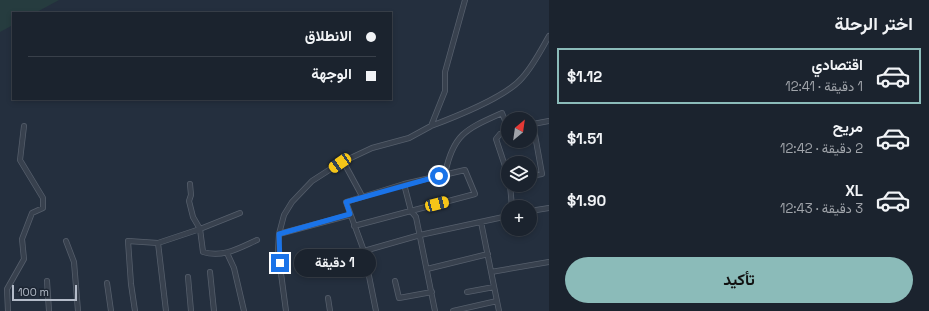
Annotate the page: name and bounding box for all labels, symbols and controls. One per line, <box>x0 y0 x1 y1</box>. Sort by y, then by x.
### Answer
text: اختر الرحلة <box>835 12 913 35</box>
text: الانطلاق <box>305 26 352 45</box>
text: اقتصادي <box>811 55 863 74</box>
icon: car <box>875 58 911 94</box>
text: الوجهة <box>311 64 352 83</box>
text: $1.12 <box>567 67 602 86</box>
text: 1 دقيقة · 12:41 <box>785 78 863 95</box>
north arrow <box>501 112 537 148</box>
map controls <box>501 112 537 236</box>
text: مريح <box>833 117 863 136</box>
icon: car <box>875 120 911 156</box>
text: $1.51 <box>567 129 603 148</box>
text: 2 دقيقة · 12:42 <box>780 140 863 157</box>
car <box>327 151 353 175</box>
button: layers <box>501 156 537 192</box>
route start <box>430 167 448 185</box>
text: XL <box>845 181 863 200</box>
icon: car <box>875 182 911 218</box>
text: $1.90 <box>567 191 606 210</box>
car <box>424 195 450 213</box>
button: + <box>501 200 537 236</box>
text: 3 دقيقة · 12:43 <box>780 200 863 217</box>
callout: 1 دقيقة <box>294 249 376 277</box>
route end <box>271 254 289 272</box>
text: 1 دقيقة <box>315 254 355 271</box>
button: تأكيد <box>565 257 913 303</box>
scale bar <box>12 283 77 302</box>
text: 100 m <box>18 285 49 299</box>

